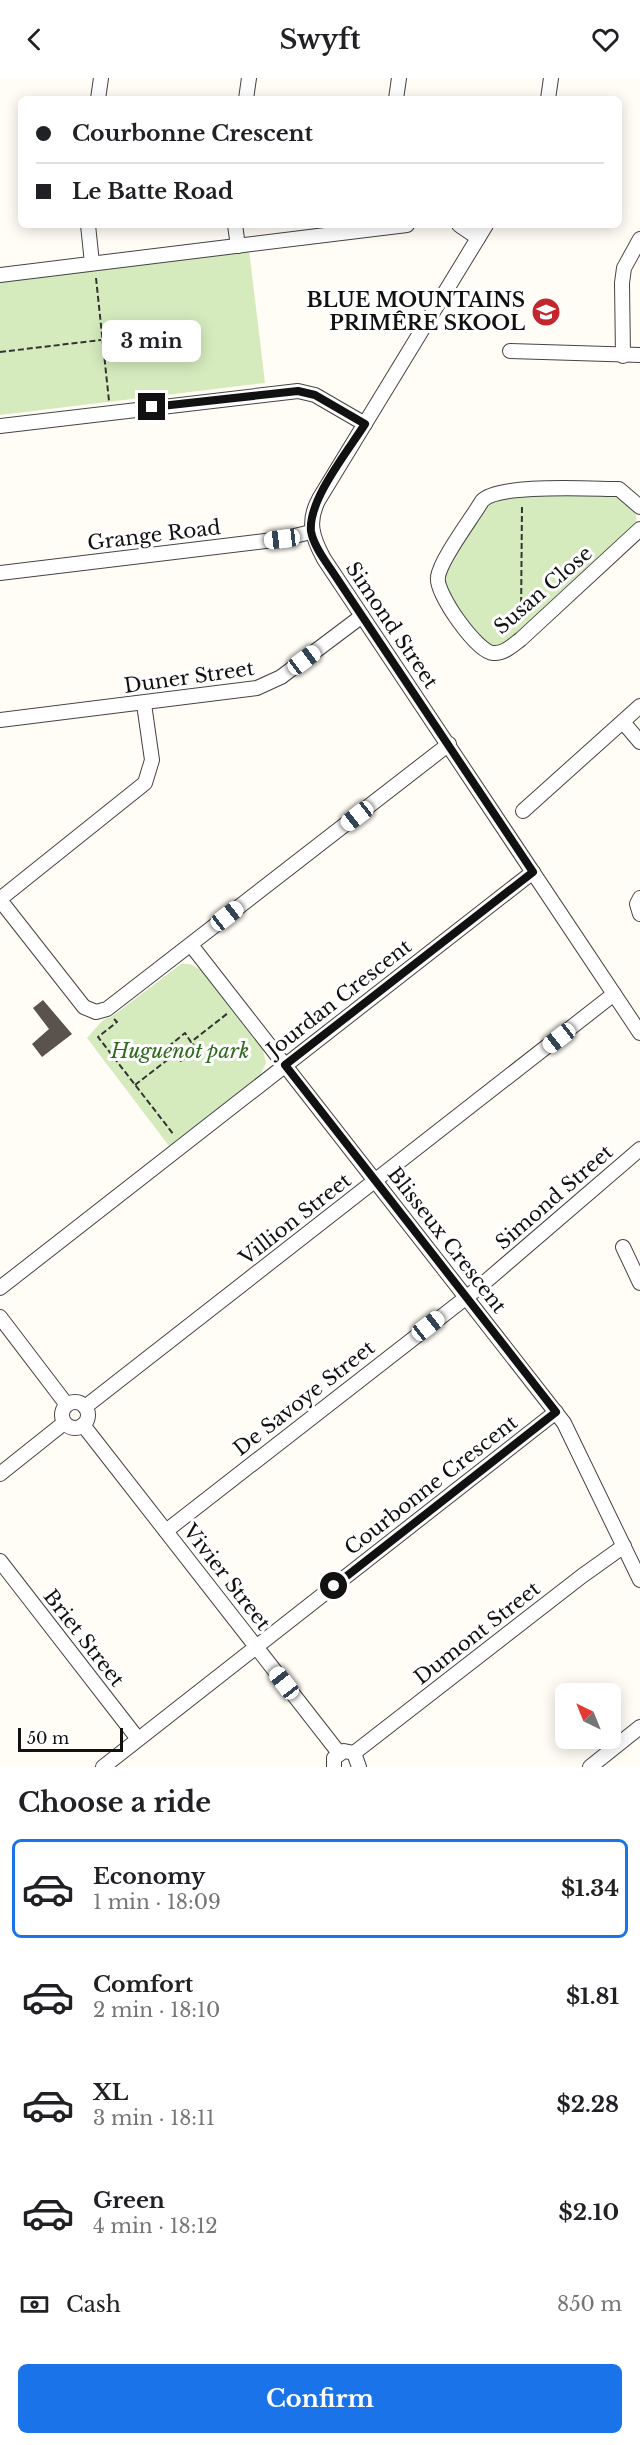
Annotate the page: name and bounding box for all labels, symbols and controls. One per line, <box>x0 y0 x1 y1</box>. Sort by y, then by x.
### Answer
icon: back <box>18 23 51 56</box>
text: Swyft <box>279 23 361 56</box>
icon: heart <box>589 23 622 56</box>
text: Courbonne Crescent <box>72 120 313 147</box>
text: Le Batte Road <box>72 178 233 205</box>
place label: BLUE MOUNTAINS PRIMÊRE SKOOL <box>307 288 525 335</box>
school or university icon: BLUE MOUNTAINS PRIMÊRE SKOOL <box>530 296 562 328</box>
callout: 3 min <box>102 320 201 362</box>
text: 3 min <box>121 329 182 353</box>
route end <box>138 393 165 420</box>
street label: Grange Road <box>86 515 222 555</box>
car <box>263 528 301 550</box>
street label: Susan Close <box>489 541 597 639</box>
street label: Simond Street <box>341 557 443 693</box>
car <box>284 642 324 678</box>
street label: Duner Street <box>122 656 256 698</box>
car <box>337 798 377 834</box>
car <box>207 898 247 934</box>
street label: Jourdan Crescent <box>260 934 416 1064</box>
car <box>539 1020 579 1056</box>
park label: Huguenot park <box>110 1039 249 1063</box>
street label: Simond Street <box>490 1139 618 1254</box>
street label: Blisseux Crescent <box>383 1162 512 1318</box>
street label: Villion Street <box>234 1168 356 1271</box>
car <box>408 1308 448 1344</box>
street label: De Savoye Street <box>229 1335 380 1461</box>
street label: Courbonne Crescent <box>340 1410 522 1560</box>
street label: Vivier Street <box>178 1519 276 1635</box>
route start <box>320 1572 347 1599</box>
street label: Dumont Street <box>409 1576 545 1690</box>
street label: Briet Street <box>39 1585 130 1692</box>
car <box>266 1663 302 1703</box>
north arrow <box>555 1683 621 1749</box>
map controls <box>555 1683 621 1749</box>
scale bar <box>18 1725 123 1752</box>
text: 50 m <box>27 1728 69 1748</box>
text: Choose a ride <box>18 1786 211 1819</box>
icon: car <box>21 1862 75 1916</box>
text: Economy <box>93 1863 205 1890</box>
text: $1.34 <box>561 1875 619 1902</box>
text: 1 min · 18:09 <box>93 1890 221 1914</box>
icon: car <box>21 1970 75 2024</box>
text: Comfort <box>93 1971 193 1998</box>
text: $1.81 <box>566 1983 619 2010</box>
text: 2 min · 18:10 <box>93 1998 220 2022</box>
icon: car <box>21 2078 75 2132</box>
text: XL <box>93 2079 128 2106</box>
text: $2.28 <box>556 2091 619 2118</box>
text: 3 min · 18:11 <box>93 2106 215 2130</box>
icon: car <box>21 2186 75 2240</box>
text: Green <box>93 2187 165 2214</box>
text: $2.10 <box>559 2199 619 2226</box>
text: 4 min · 18:12 <box>93 2214 218 2238</box>
icon: cash <box>18 2288 51 2321</box>
text: Cash <box>66 2291 121 2318</box>
text: 850 m <box>557 2292 622 2316</box>
button: Confirm <box>18 2364 622 2433</box>

